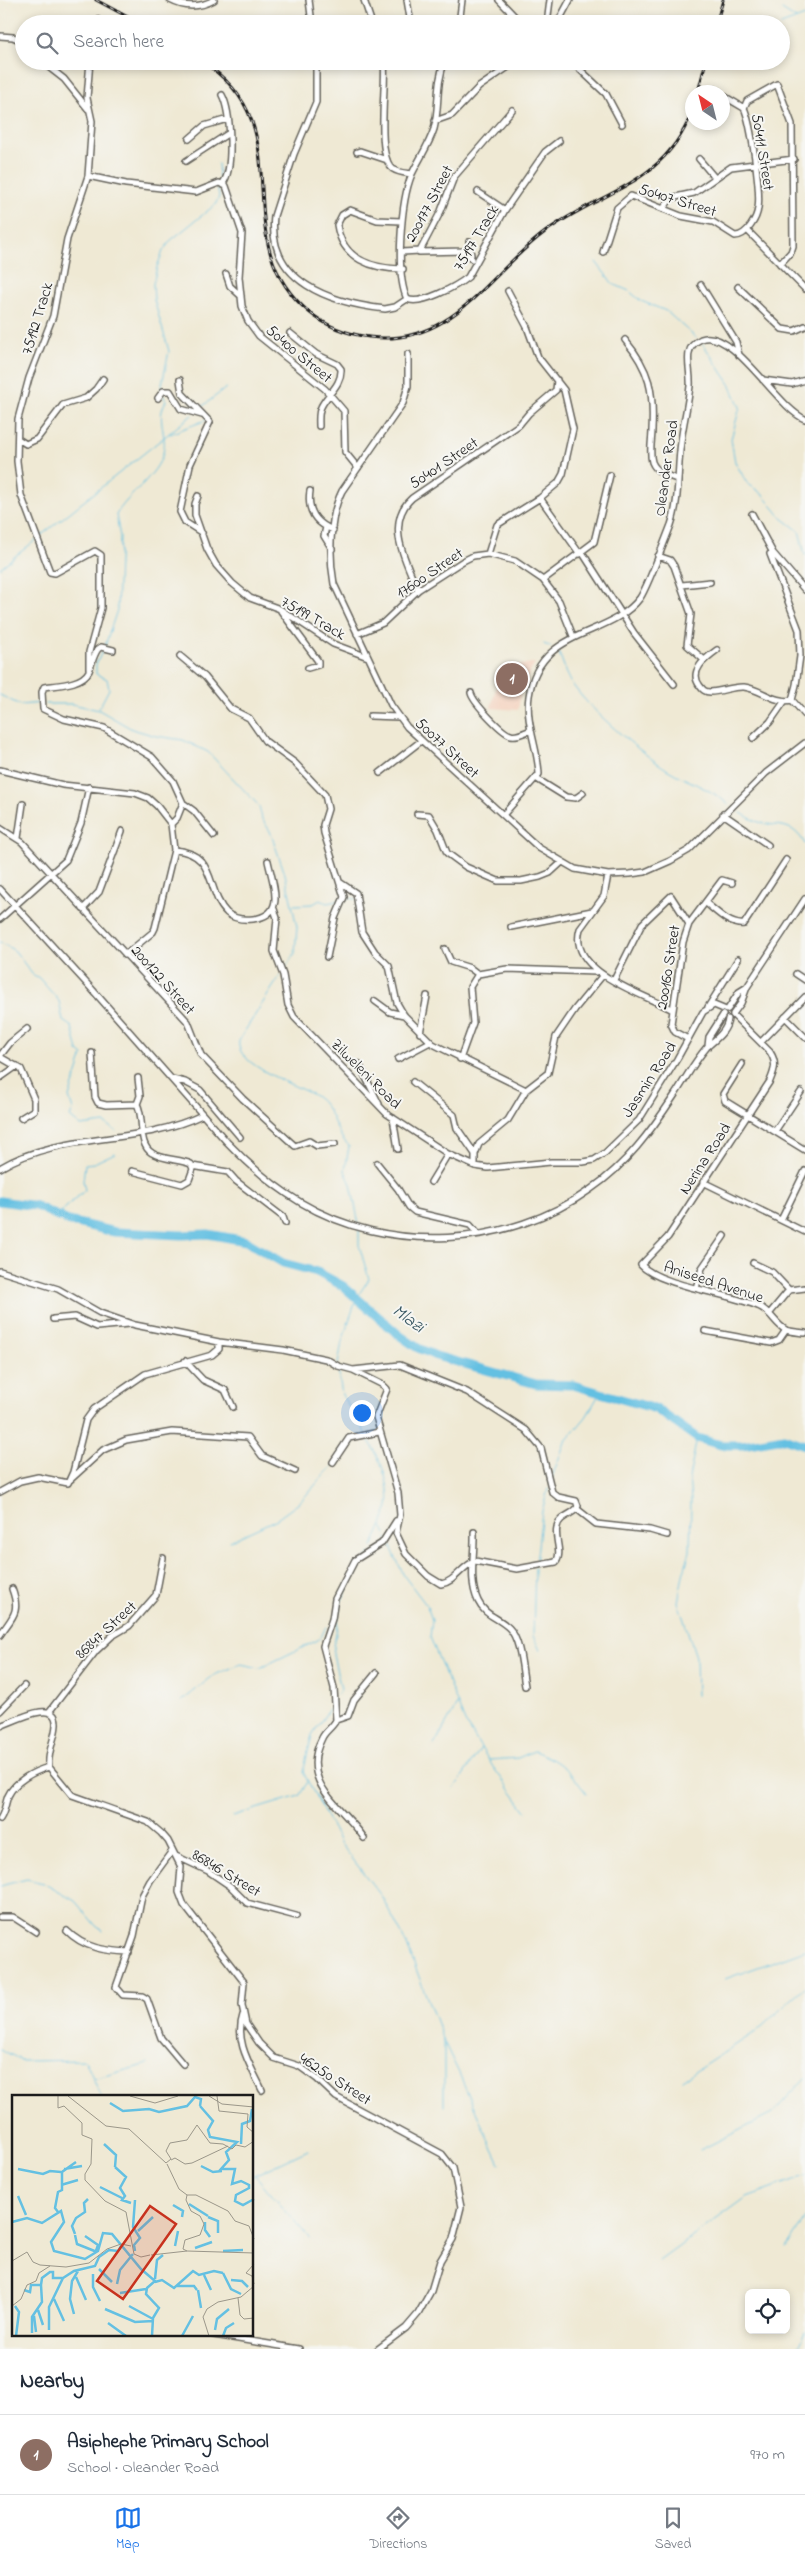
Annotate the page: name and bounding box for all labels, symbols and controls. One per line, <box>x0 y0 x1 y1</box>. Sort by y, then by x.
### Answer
search box <box>15 15 790 70</box>
icon: search <box>33 29 61 57</box>
text: Search here <box>73 29 164 56</box>
north arrow <box>685 85 730 130</box>
street label: 50411 Street <box>744 112 780 193</box>
street label: 200177 Street <box>399 161 460 247</box>
street label: 50407 Street <box>635 178 720 224</box>
street label: 75197 Track <box>448 200 506 276</box>
street label: 75192 Track <box>16 279 61 358</box>
street label: 50400 Street <box>260 319 338 390</box>
street label: Oleander Road <box>648 419 686 518</box>
street label: 50401 Street <box>405 431 484 496</box>
street label: 17600 Street <box>392 542 469 605</box>
street label: 75199 Track <box>276 590 351 647</box>
pin: 1 <box>496 660 528 698</box>
street label: 50077 Street <box>409 712 485 785</box>
street label: 200160 Street <box>650 923 688 1011</box>
street label: 200122 Street <box>124 940 201 1021</box>
street label: Zilweleni Road <box>325 1033 407 1115</box>
street label: Jasmin Road <box>616 1037 683 1123</box>
street label: Nerina Road <box>674 1119 738 1200</box>
street label: Aniseed Avenue <box>660 1255 767 1311</box>
water label: Mlazi <box>386 1299 431 1341</box>
your location <box>349 1400 375 1426</box>
street label: 86847 Street <box>70 1595 143 1665</box>
street label: 86846 Street <box>187 1844 266 1904</box>
street label: 46250 Street <box>294 2047 376 2112</box>
inset map <box>12 2095 254 2336</box>
map controls <box>745 2289 790 2334</box>
button: locate <box>745 2289 790 2334</box>
text: Nearby <box>20 2367 84 2397</box>
text: Asiphephe Primary School <box>67 2429 269 2456</box>
text: 1 <box>33 2443 39 2467</box>
text: 970 m <box>750 2443 785 2467</box>
text: School · Oleander Road <box>67 2456 219 2480</box>
tab: Map <box>114 2504 142 2555</box>
tab: Directions <box>369 2504 427 2555</box>
tab: Saved <box>655 2504 691 2555</box>

